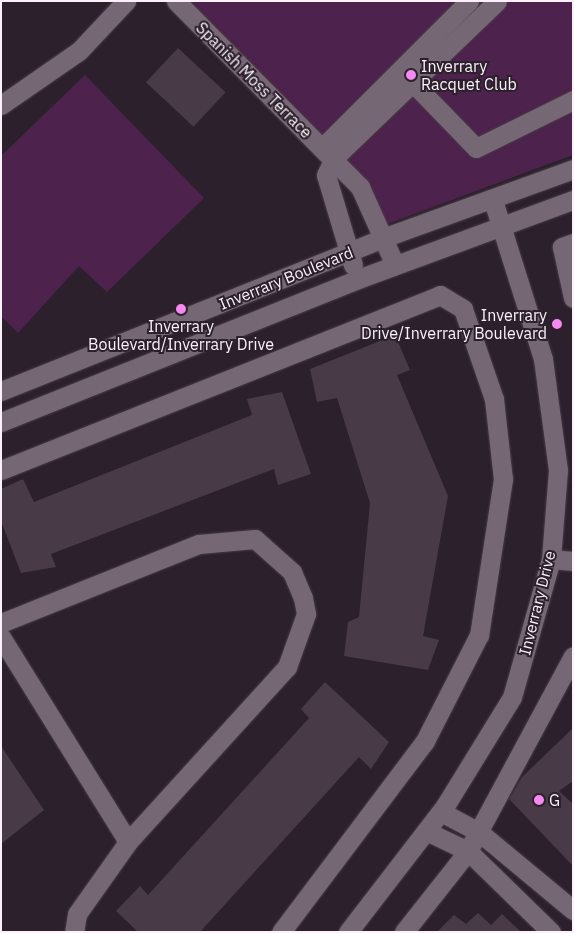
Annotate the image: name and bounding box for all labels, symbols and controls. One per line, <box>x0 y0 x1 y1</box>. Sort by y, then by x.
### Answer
street label: Spanish Moss Terrace <box>192 18 316 142</box>
place label: Inverrary Racquet Club <box>421 56 517 94</box>
marker: Inverrary Racquet Club <box>405 69 417 81</box>
street label: Inverrary Boulevard <box>216 242 356 314</box>
marker: Inverrary Boulevard/Inverrary Drive <box>175 303 187 315</box>
place label: Inverrary Drive/Inverrary Boulevard <box>361 305 547 343</box>
place label: Inverrary Boulevard/Inverrary Drive <box>88 316 274 354</box>
marker: Inverrary Drive/Inverrary Boulevard <box>551 318 563 330</box>
street label: Inverrary Drive <box>515 549 559 657</box>
place label: G <box>549 790 560 810</box>
marker: G <box>533 794 545 806</box>

